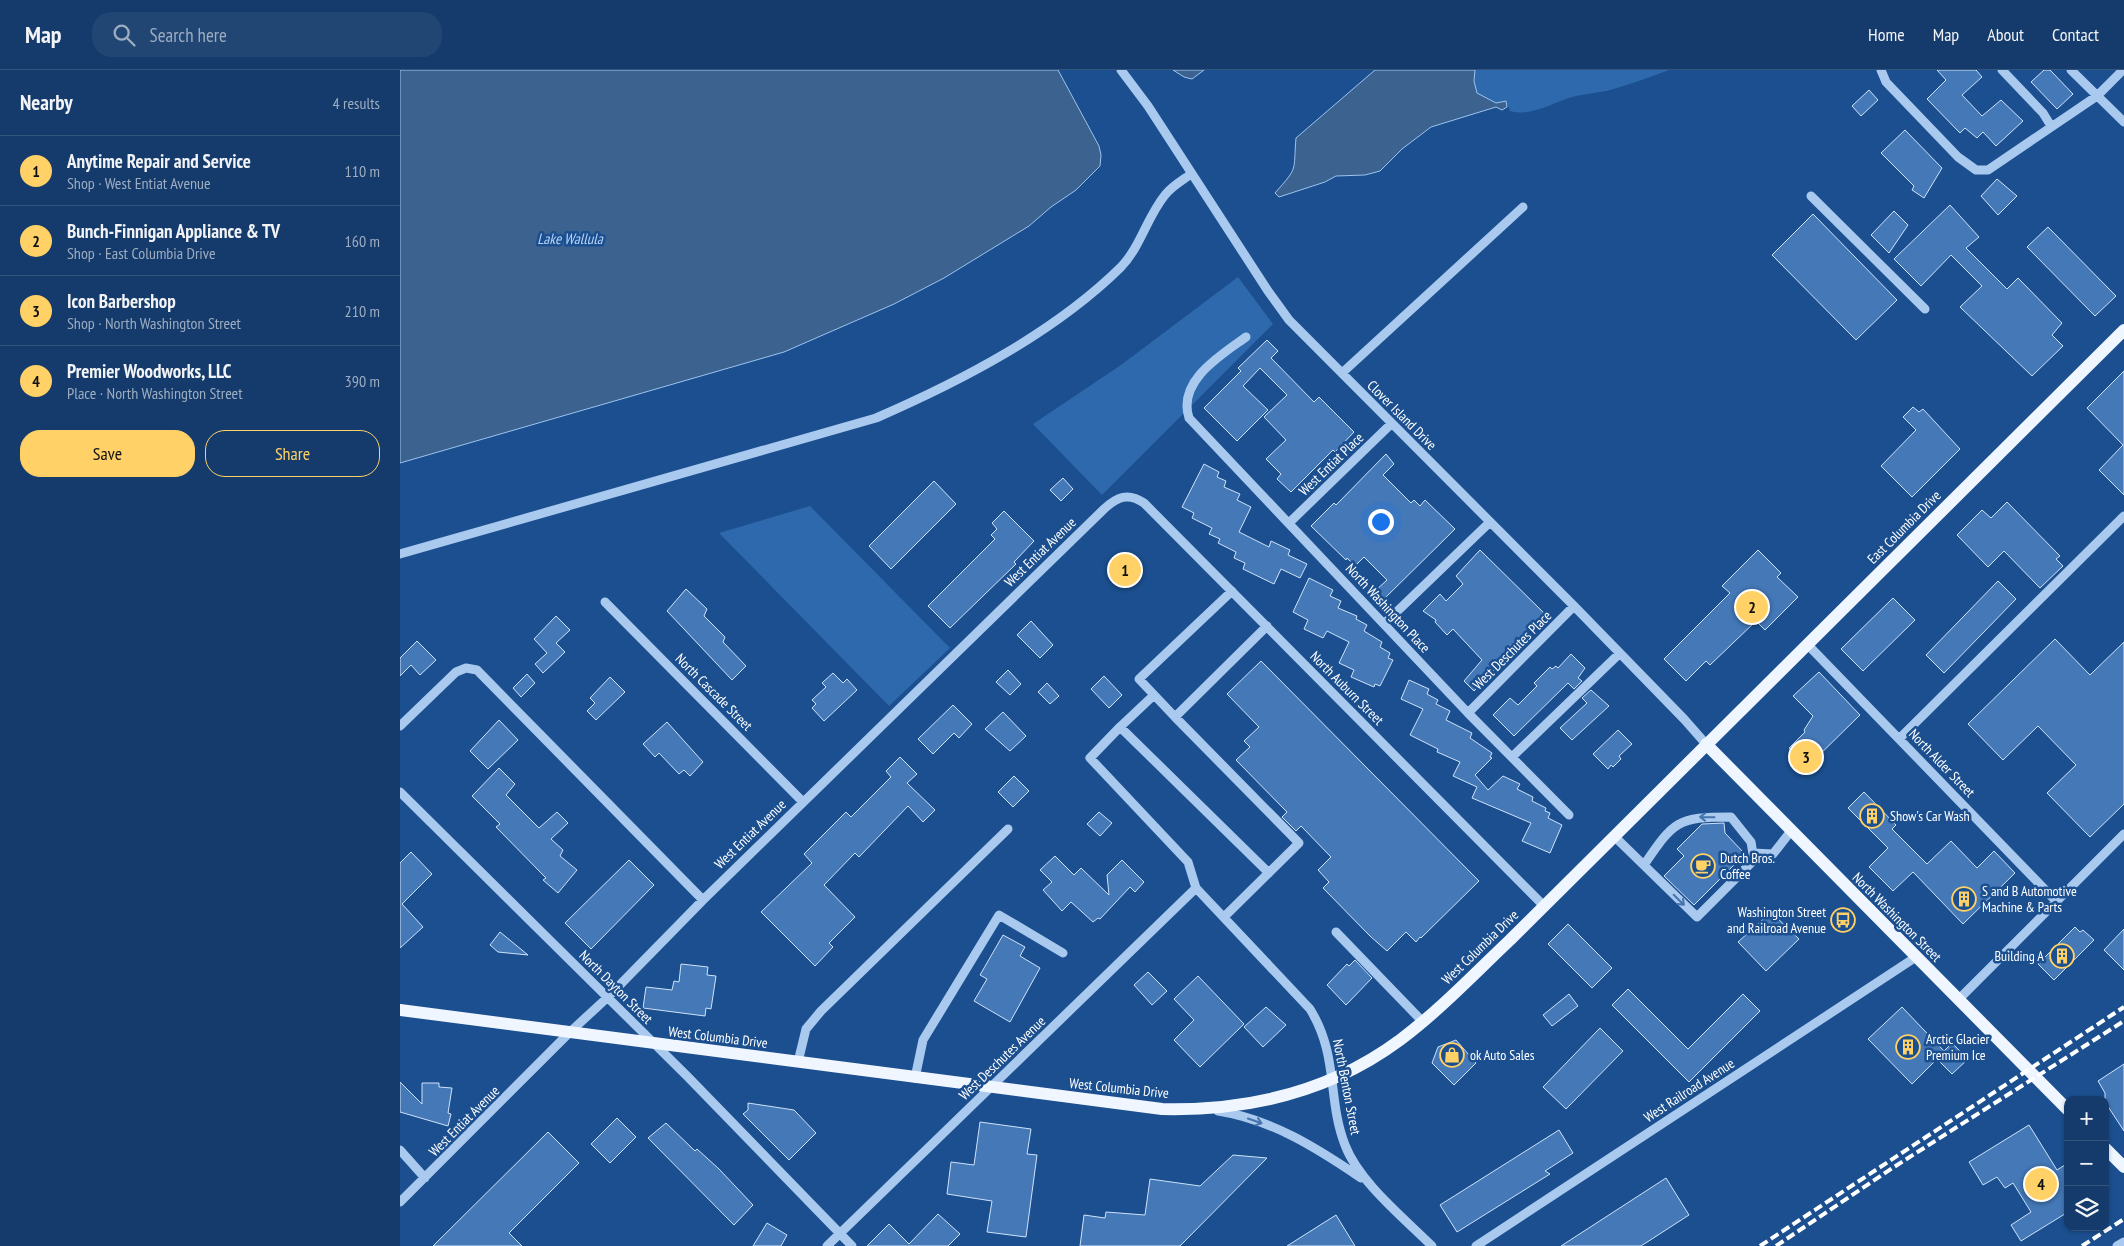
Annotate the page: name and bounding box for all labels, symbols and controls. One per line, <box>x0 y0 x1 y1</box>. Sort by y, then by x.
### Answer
search box <box>92 12 442 57</box>
text: Map <box>25 19 62 50</box>
icon: search <box>110 21 138 49</box>
text: Search here <box>150 23 227 47</box>
text: Home <box>1868 23 1905 46</box>
text: Map <box>1933 23 1959 46</box>
text: About <box>1987 23 2024 46</box>
text: Contact <box>2052 23 2099 46</box>
text: Nearby <box>20 89 73 116</box>
text: 4 results <box>333 93 380 113</box>
text: Anytime Repair and Service <box>67 149 251 173</box>
text: 1 <box>32 161 40 181</box>
text: 110 m <box>345 161 380 181</box>
text: Shop · West Entiat Avenue <box>67 173 211 193</box>
text: Bunch-Finnigan Appliance & TV <box>67 219 280 243</box>
water label: Lake Wallula <box>537 229 604 248</box>
text: 2 <box>32 231 40 251</box>
text: 160 m <box>345 231 380 251</box>
text: Shop · East Columbia Drive <box>67 243 216 263</box>
text: Icon Barbershop <box>67 289 176 313</box>
text: 3 <box>32 301 40 321</box>
text: 210 m <box>345 301 380 321</box>
text: Shop · North Washington Street <box>67 313 241 333</box>
text: Premier Woodworks, LLC <box>67 359 231 383</box>
text: 4 <box>32 371 40 391</box>
text: 390 m <box>345 371 380 391</box>
street label: Clover Island Drive <box>1363 376 1441 454</box>
text: Place · North Washington Street <box>67 383 243 403</box>
street label: West Entiat Place <box>1295 428 1367 499</box>
button: Save <box>20 430 195 477</box>
button: Share <box>205 430 380 477</box>
street label: East Columbia Drive <box>1863 486 1945 568</box>
your location <box>1368 509 1394 535</box>
street label: West Entiat Avenue <box>1000 513 1080 591</box>
pin: 1 <box>1109 551 1141 589</box>
street label: North Washington Place <box>1342 560 1434 657</box>
pin: 2 <box>1736 588 1768 626</box>
street label: West Deschutes Place <box>1469 607 1555 693</box>
street label: North Auburn Street <box>1306 647 1388 729</box>
street label: North Cascade Street <box>672 650 756 734</box>
street label: North Alder Street <box>1905 725 1979 801</box>
pin: 3 <box>1790 738 1822 776</box>
street label: West Entiat Avenue <box>710 795 790 873</box>
building icon: Show's Car Wash <box>1859 803 1885 829</box>
place label: Show's Car Wash <box>1890 807 1970 825</box>
one-way arrow <box>1699 812 1716 822</box>
place label: Dutch Bros. Coffee <box>1720 849 1775 883</box>
cafe icon: Dutch Bros. Coffee <box>1690 853 1716 879</box>
street label: North Washington Street <box>1849 869 1946 966</box>
place label: S and B Automotive Machine & Parts <box>1982 882 2077 916</box>
building icon: S and B Automotive Machine & Parts <box>1951 886 1977 912</box>
one-way arrow <box>1673 893 1685 906</box>
place label: Washington Street and Railroad Avenue <box>1727 903 1826 937</box>
street label: West Columbia Drive <box>1438 906 1522 988</box>
bus stop icon: Washington Street and Railroad Avenue <box>1830 907 1856 933</box>
building icon: Building A <box>2049 943 2075 969</box>
street label: North Dayton Street <box>575 946 657 1028</box>
place label: Building A <box>1995 947 2044 965</box>
street label: West Deschutes Avenue <box>955 1012 1049 1104</box>
street label: West Columbia Drive <box>667 1022 769 1052</box>
place label: Arctic Glacier Premium Ice <box>1926 1030 1990 1064</box>
building icon: Arctic Glacier Premium Ice <box>1895 1034 1921 1060</box>
street label: North Benton Street <box>1329 1038 1365 1137</box>
shop icon: ok Auto Sales <box>1439 1042 1465 1068</box>
place label: ok Auto Sales <box>1470 1046 1535 1064</box>
street label: West Railroad Avenue <box>1640 1054 1738 1126</box>
street label: West Columbia Drive <box>1068 1074 1170 1102</box>
street label: West Entiat Avenue <box>425 1082 503 1160</box>
map controls <box>2064 1096 2109 1231</box>
button: + <box>2064 1096 2109 1141</box>
one-way arrow <box>1247 1117 1262 1126</box>
button: − <box>2064 1141 2109 1186</box>
pin: 4 <box>2025 1165 2057 1203</box>
button: layers <box>2064 1186 2109 1231</box>

